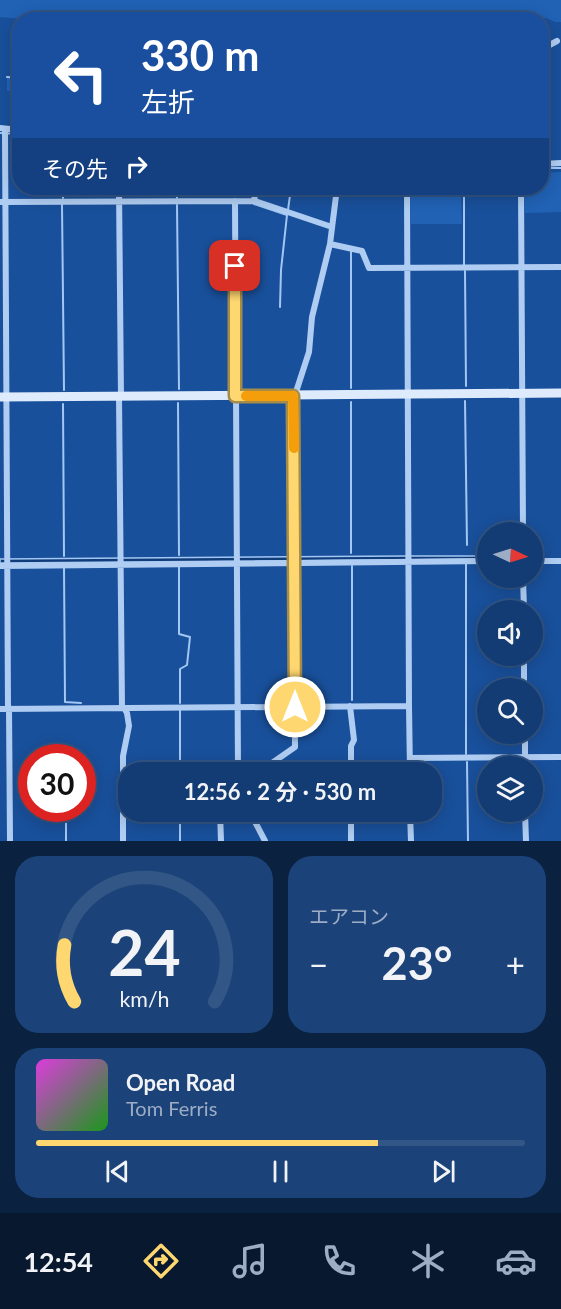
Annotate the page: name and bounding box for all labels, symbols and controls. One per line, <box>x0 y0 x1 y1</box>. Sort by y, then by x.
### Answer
text: 330 m <box>141 30 259 80</box>
icon: left <box>42 36 120 114</box>
text: 左折 <box>141 85 195 118</box>
icon: right <box>120 150 153 183</box>
text: その先 <box>42 155 108 182</box>
pin <box>209 240 260 291</box>
icon: arrive <box>218 249 251 282</box>
north arrow <box>477 522 543 588</box>
map controls <box>477 522 543 822</box>
button: sound <box>477 600 543 666</box>
position arrow <box>263 675 327 739</box>
button: search <box>477 678 543 744</box>
speed limit sign: 30 <box>18 744 96 822</box>
button: layers <box>477 756 543 822</box>
text: 12:56 · 2 分 · 530 m <box>184 778 376 805</box>
text: エアコン <box>309 904 389 928</box>
text: 24 <box>108 914 180 989</box>
text: 23° <box>382 936 452 990</box>
text: − <box>309 944 328 984</box>
text: + <box>506 944 525 984</box>
text: km/h <box>119 986 169 1012</box>
text: Open Road <box>126 1069 235 1096</box>
text: Tom Ferris <box>126 1096 217 1120</box>
icon: previous <box>101 1155 134 1188</box>
icon: pause <box>264 1155 297 1188</box>
icon: next <box>427 1155 460 1188</box>
icon: directions <box>140 1240 182 1282</box>
icon: music <box>229 1240 271 1282</box>
icon: phone <box>318 1240 360 1282</box>
icon: climate <box>407 1240 449 1282</box>
icon: car <box>495 1240 537 1282</box>
text: 12:54 <box>23 1245 93 1278</box>

